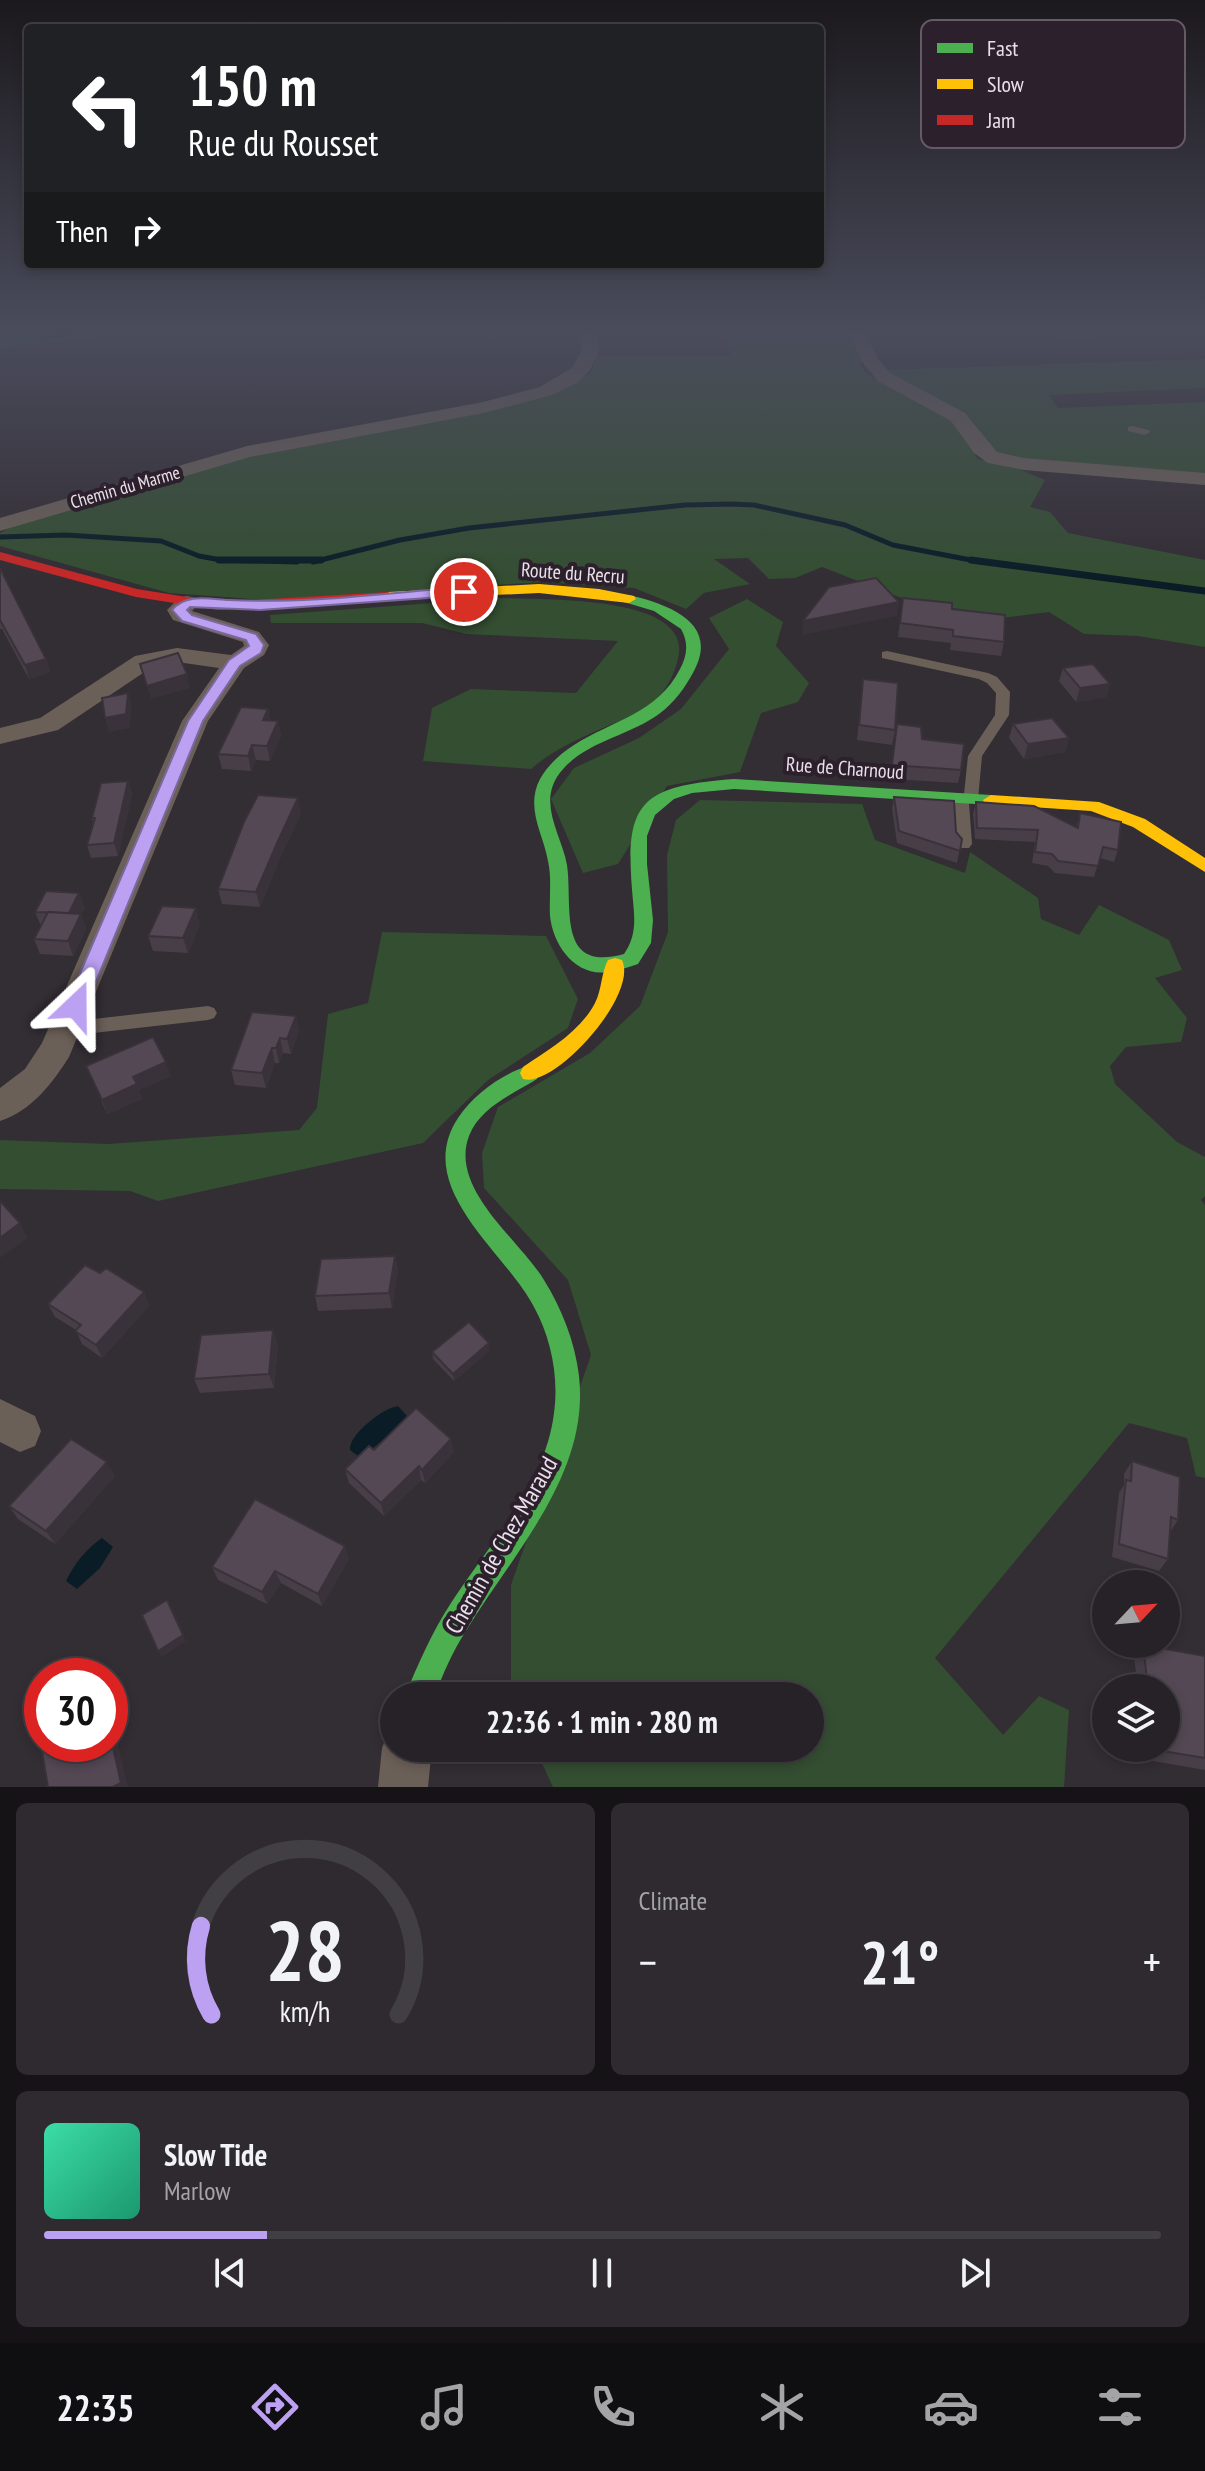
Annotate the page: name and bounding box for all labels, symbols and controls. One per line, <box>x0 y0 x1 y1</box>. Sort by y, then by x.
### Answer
legend <box>921 20 1185 148</box>
text: Fast <box>987 34 1018 62</box>
text: 150 m <box>188 49 317 121</box>
icon: left <box>56 56 160 160</box>
text: Slow <box>987 70 1024 98</box>
text: Jam <box>986 106 1015 134</box>
text: Rue du Rousset <box>188 119 378 166</box>
icon: right <box>124 208 168 252</box>
text: Then <box>56 211 108 250</box>
street label: Chemin du Marme <box>67 460 183 514</box>
street label: Route du Recru <box>520 556 626 590</box>
pin <box>430 558 498 626</box>
icon: arrive <box>442 570 486 614</box>
street label: Rue de Charnoud <box>785 751 905 785</box>
position arrow <box>34 964 118 1048</box>
street label: Chemin de Chez Maraud <box>438 1451 564 1639</box>
north arrow <box>1092 1570 1180 1658</box>
map controls <box>1092 1570 1180 1762</box>
speed limit sign: 30 <box>24 1658 128 1762</box>
button: layers <box>1092 1674 1180 1762</box>
text: 22:36 · 1 min · 280 m <box>486 1702 718 1741</box>
text: Climate <box>639 1884 707 1917</box>
text: 28 <box>265 1896 345 2004</box>
text: 21° <box>860 1923 939 2001</box>
text: − <box>639 1933 657 1990</box>
text: + <box>1143 1933 1161 1990</box>
text: km/h <box>280 1993 331 2030</box>
text: Slow Tide <box>164 2135 267 2174</box>
text: Marlow <box>164 2174 230 2207</box>
icon: previous <box>208 2251 252 2295</box>
icon: pause <box>580 2251 624 2295</box>
icon: next <box>953 2251 997 2295</box>
icon: directions <box>247 2379 303 2435</box>
icon: music <box>416 2379 472 2435</box>
icon: phone <box>585 2379 641 2435</box>
icon: climate <box>754 2379 810 2435</box>
icon: car <box>923 2379 979 2435</box>
icon: filters <box>1092 2379 1148 2435</box>
text: 22:35 <box>57 2384 134 2431</box>

